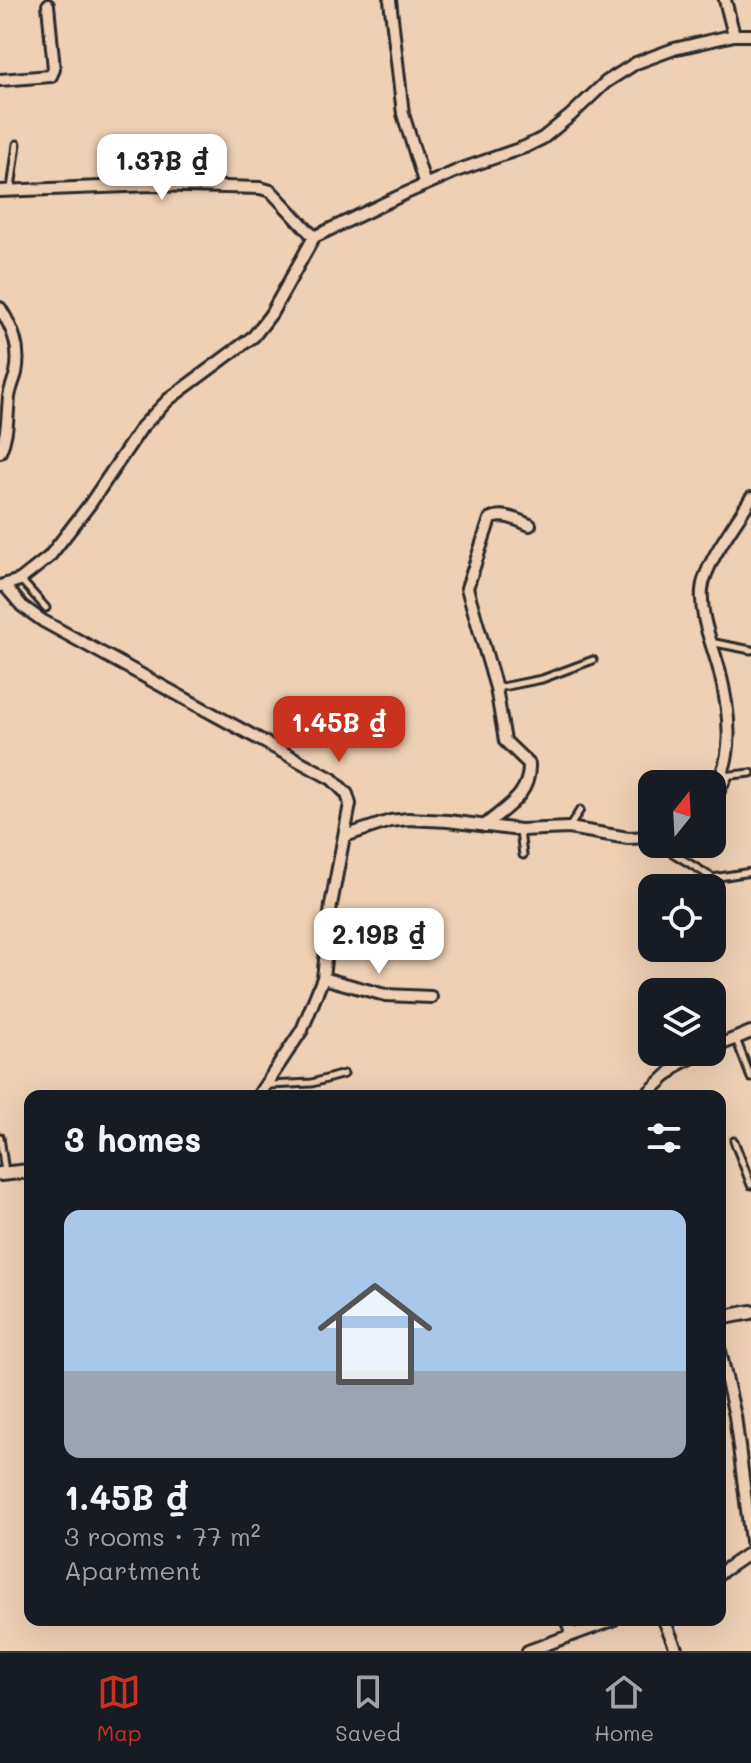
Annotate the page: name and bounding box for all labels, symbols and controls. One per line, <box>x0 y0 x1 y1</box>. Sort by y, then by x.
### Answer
pin: 1.37B ₫ <box>88 134 236 202</box>
text: 1.37B ₫ <box>115 143 209 177</box>
pin: 1.45B ₫ <box>265 696 413 764</box>
text: 1.45B ₫ <box>291 705 387 739</box>
north arrow <box>638 770 726 858</box>
map controls <box>638 770 726 1066</box>
button: locate <box>638 874 726 962</box>
pin: 2.19B ₫ <box>305 908 453 976</box>
text: 2.19B ₫ <box>332 917 426 951</box>
button: layers <box>638 978 726 1066</box>
text: 3 homes <box>64 1116 201 1161</box>
icon: filters <box>642 1116 686 1160</box>
icon: home <box>303 1262 447 1406</box>
text: 1.45B ₫ <box>64 1474 189 1519</box>
text: 3 rooms · 77 m² <box>64 1519 261 1553</box>
text: Apartment <box>64 1553 201 1587</box>
tab: Map <box>97 1670 142 1747</box>
tab: Saved <box>335 1670 401 1747</box>
tab: Home <box>594 1670 654 1747</box>

